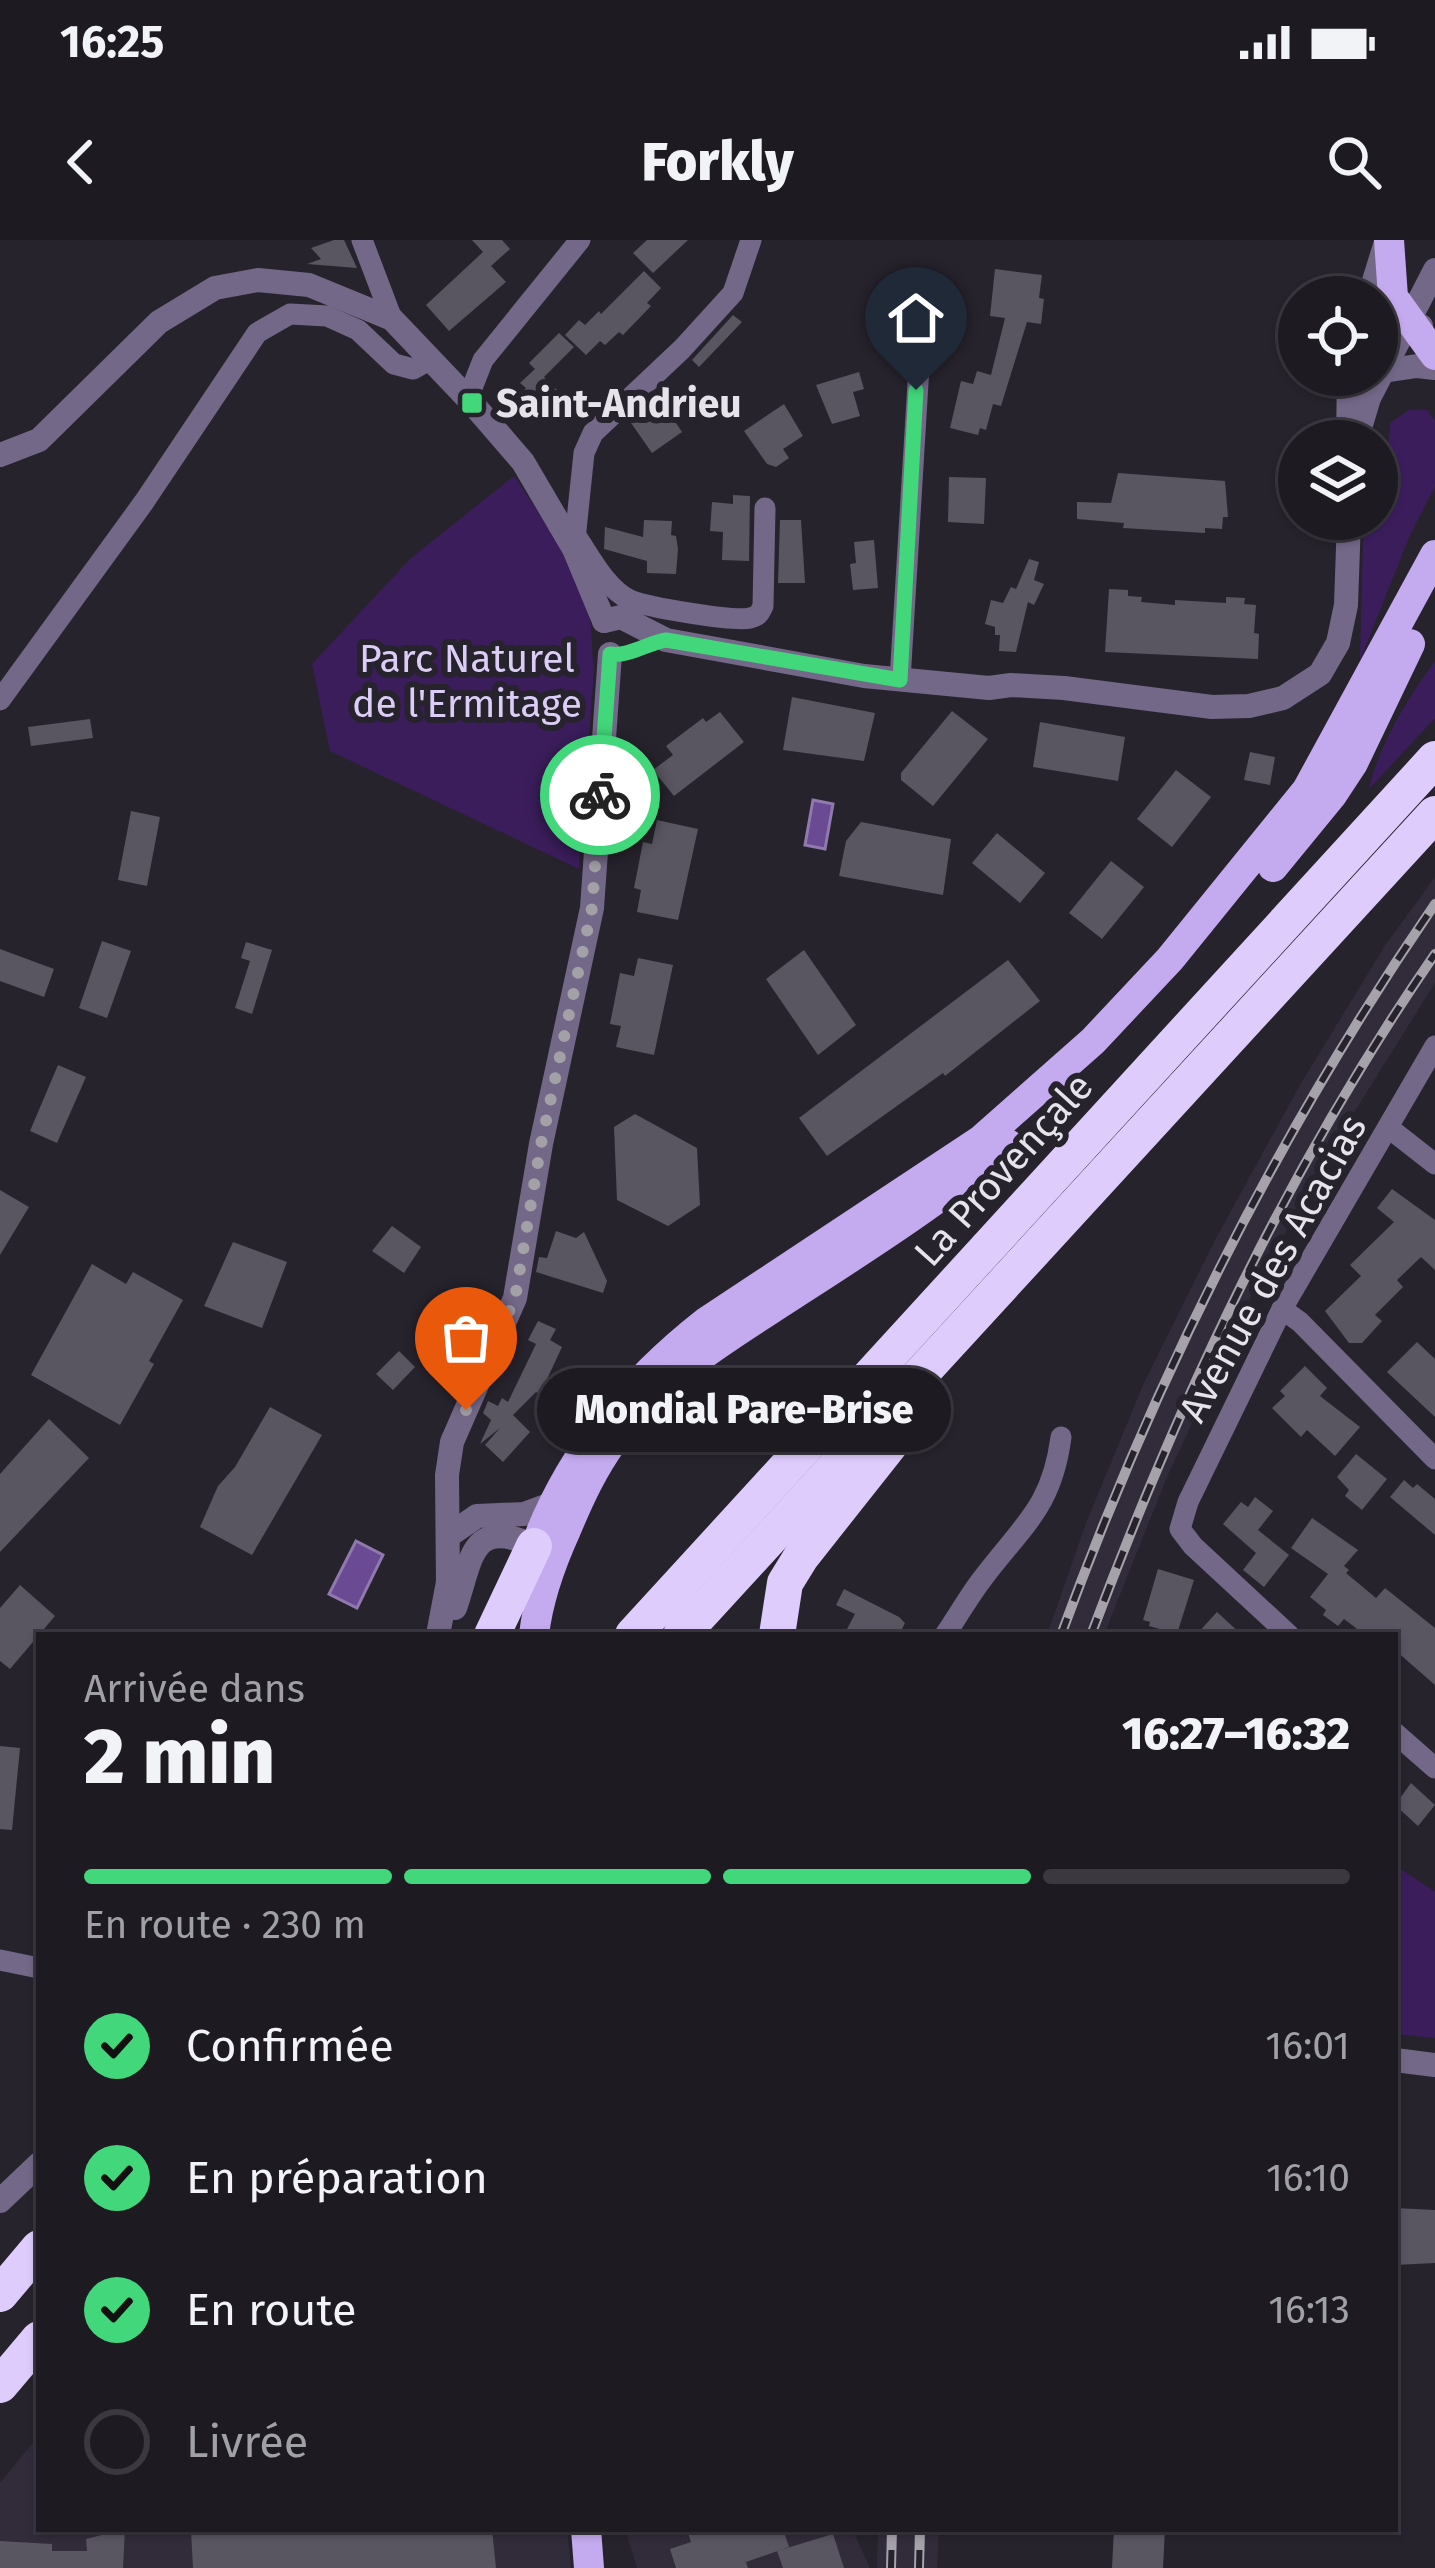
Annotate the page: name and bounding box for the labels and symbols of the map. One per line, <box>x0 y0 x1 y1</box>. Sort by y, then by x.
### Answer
pin <box>865 267 967 390</box>
place label: Saint-Andrieu <box>496 381 742 427</box>
marker: Saint-Andrieu <box>459 390 485 416</box>
park label: Parc Naturel de l'Ermitage <box>352 636 582 727</box>
courier <box>540 735 660 855</box>
street label: La Provençale <box>905 1064 1102 1276</box>
street label: Avenue des Acacias <box>1170 1107 1376 1430</box>
pin <box>415 1287 517 1410</box>
callout: Mondial Pare-Brise <box>538 1368 952 1452</box>

